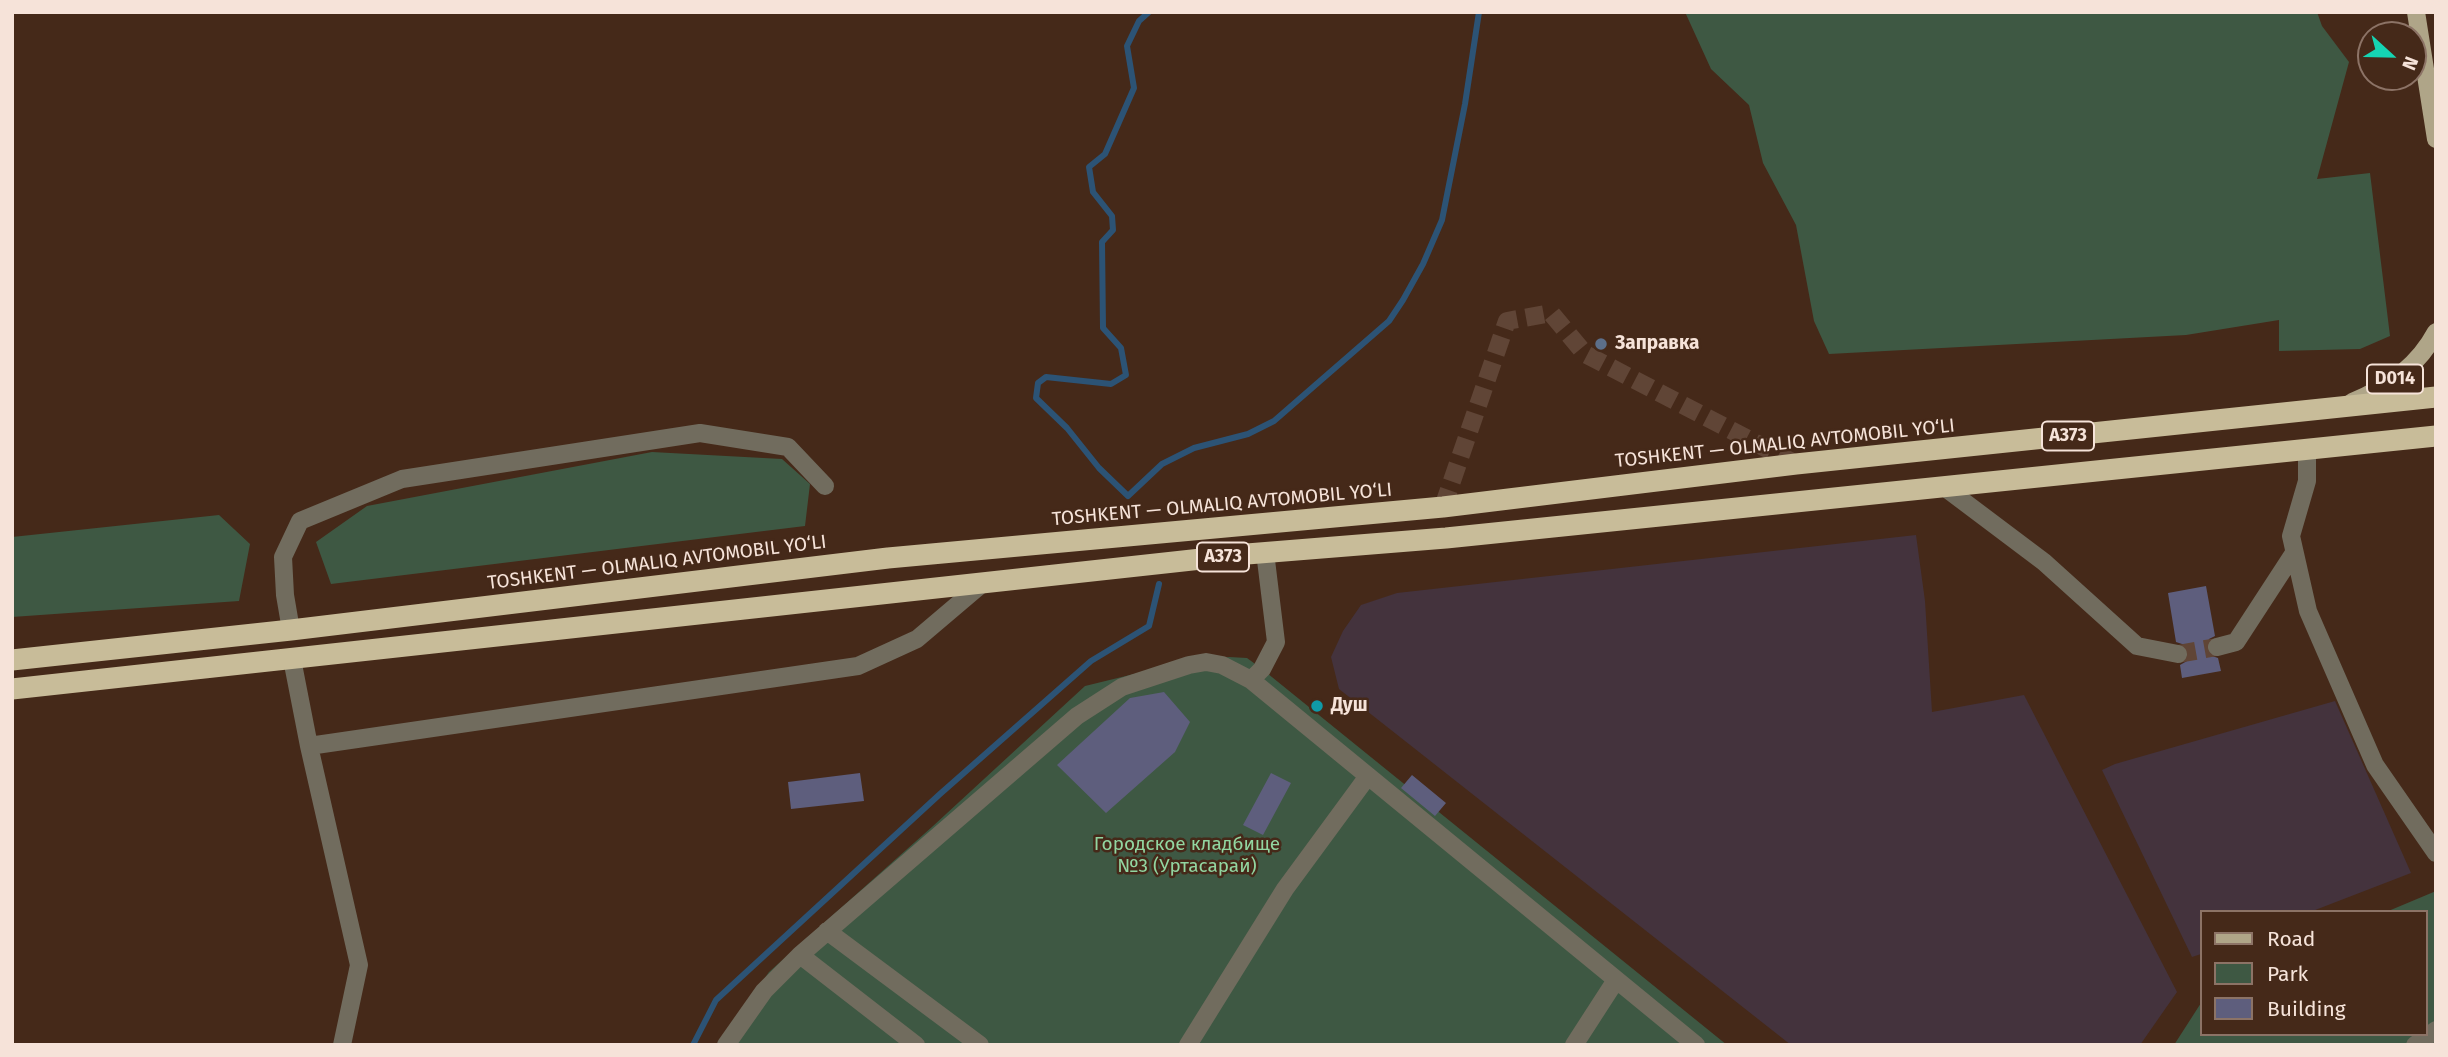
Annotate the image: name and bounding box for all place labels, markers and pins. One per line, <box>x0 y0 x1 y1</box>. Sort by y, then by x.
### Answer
place label: Заправка <box>1615 333 1699 355</box>
marker: Заправка <box>1593 336 1609 352</box>
place label: Душ <box>1331 695 1368 717</box>
marker: Душ <box>1309 698 1325 714</box>

